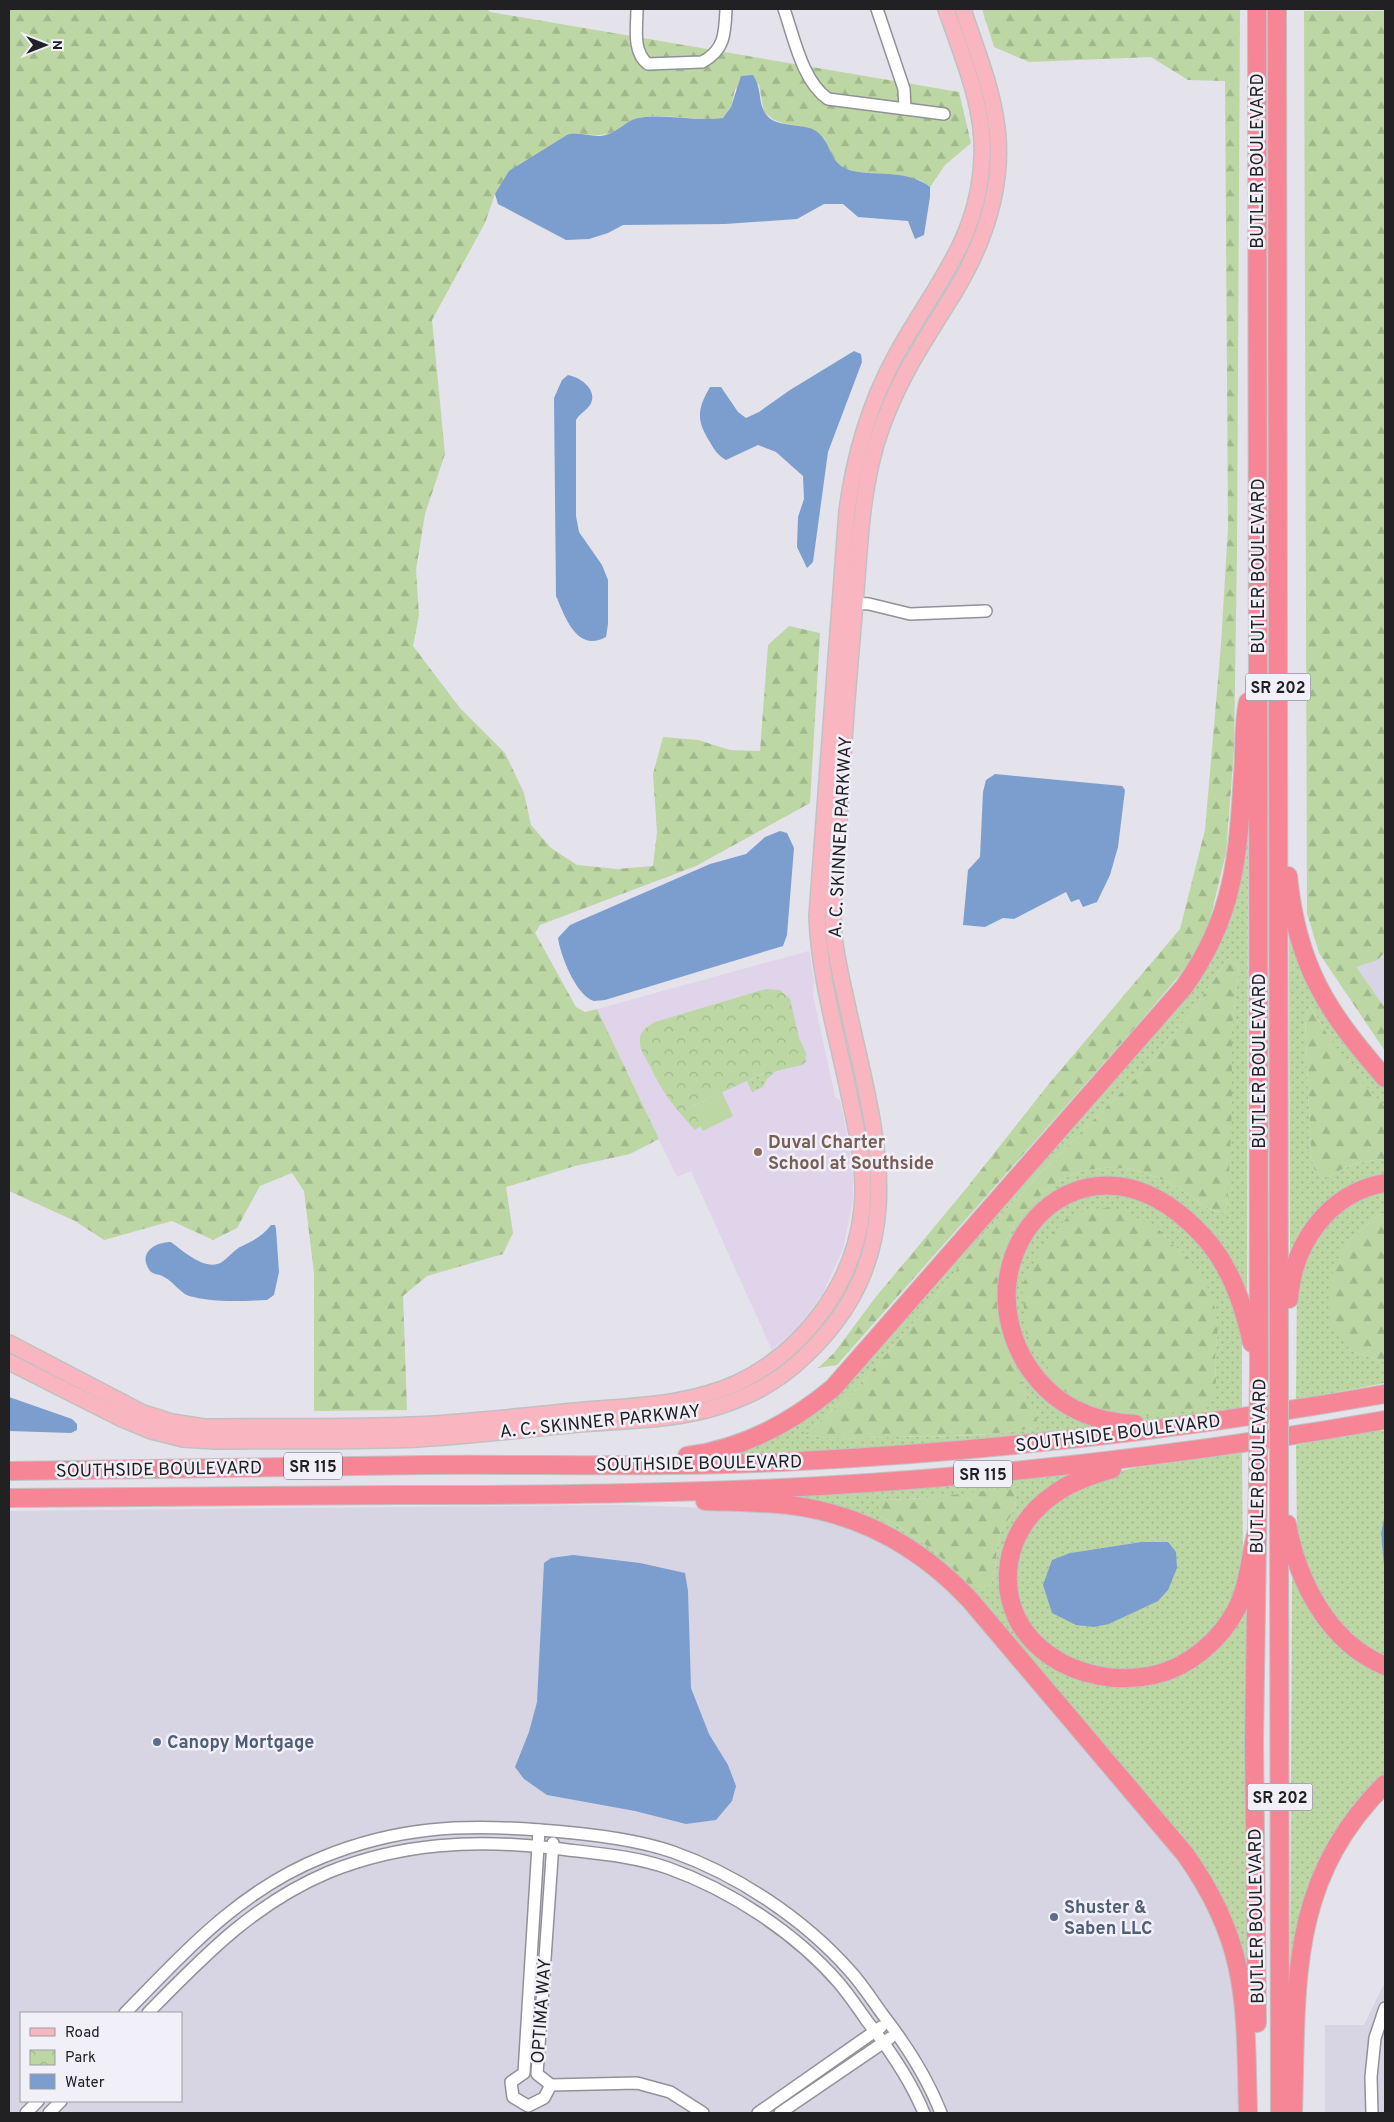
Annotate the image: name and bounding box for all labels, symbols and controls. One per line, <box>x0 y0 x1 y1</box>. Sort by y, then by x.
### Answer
north arrow <box>20 20 70 70</box>
text: N <box>48 40 65 50</box>
street label: BUTLER BOULEVARD <box>1247 73 1270 249</box>
street label: BUTLER BOULEVARD <box>1248 478 1271 654</box>
road number: SR 202 <box>1246 674 1310 700</box>
street label: A. C. SKINNER PARKWAY <box>825 736 858 939</box>
street label: BUTLER BOULEVARD <box>1249 973 1272 1149</box>
place label: Duval Charter School at Southside <box>768 1132 934 1176</box>
marker: Duval Charter School at Southside <box>752 1146 764 1158</box>
street label: BUTLER BOULEVARD <box>1246 1378 1273 1554</box>
street label: A. C. SKINNER PARKWAY <box>499 1401 702 1444</box>
street label: SOUTHSIDE BOULEVARD <box>1014 1410 1222 1458</box>
street label: SOUTHSIDE BOULEVARD <box>596 1451 802 1478</box>
road number: SR 115 <box>284 1452 342 1480</box>
street label: SOUTHSIDE BOULEVARD <box>56 1457 262 1484</box>
road number: SR 115 <box>954 1460 1012 1488</box>
place label: Canopy Mortgage <box>167 1732 314 1755</box>
marker: Canopy Mortgage <box>151 1736 163 1748</box>
road number: SR 202 <box>1248 1784 1312 1810</box>
street label: BUTLER BOULEVARD <box>1244 1828 1271 2004</box>
place label: Shuster & Saben LLC <box>1064 1897 1152 1941</box>
marker: Shuster & Saben LLC <box>1048 1911 1060 1923</box>
street label: OPTIMA WAY <box>527 1958 558 2065</box>
legend <box>20 2012 182 2102</box>
text: Road <box>65 2024 100 2043</box>
text: Park <box>65 2049 96 2068</box>
text: Water <box>65 2074 105 2093</box>

